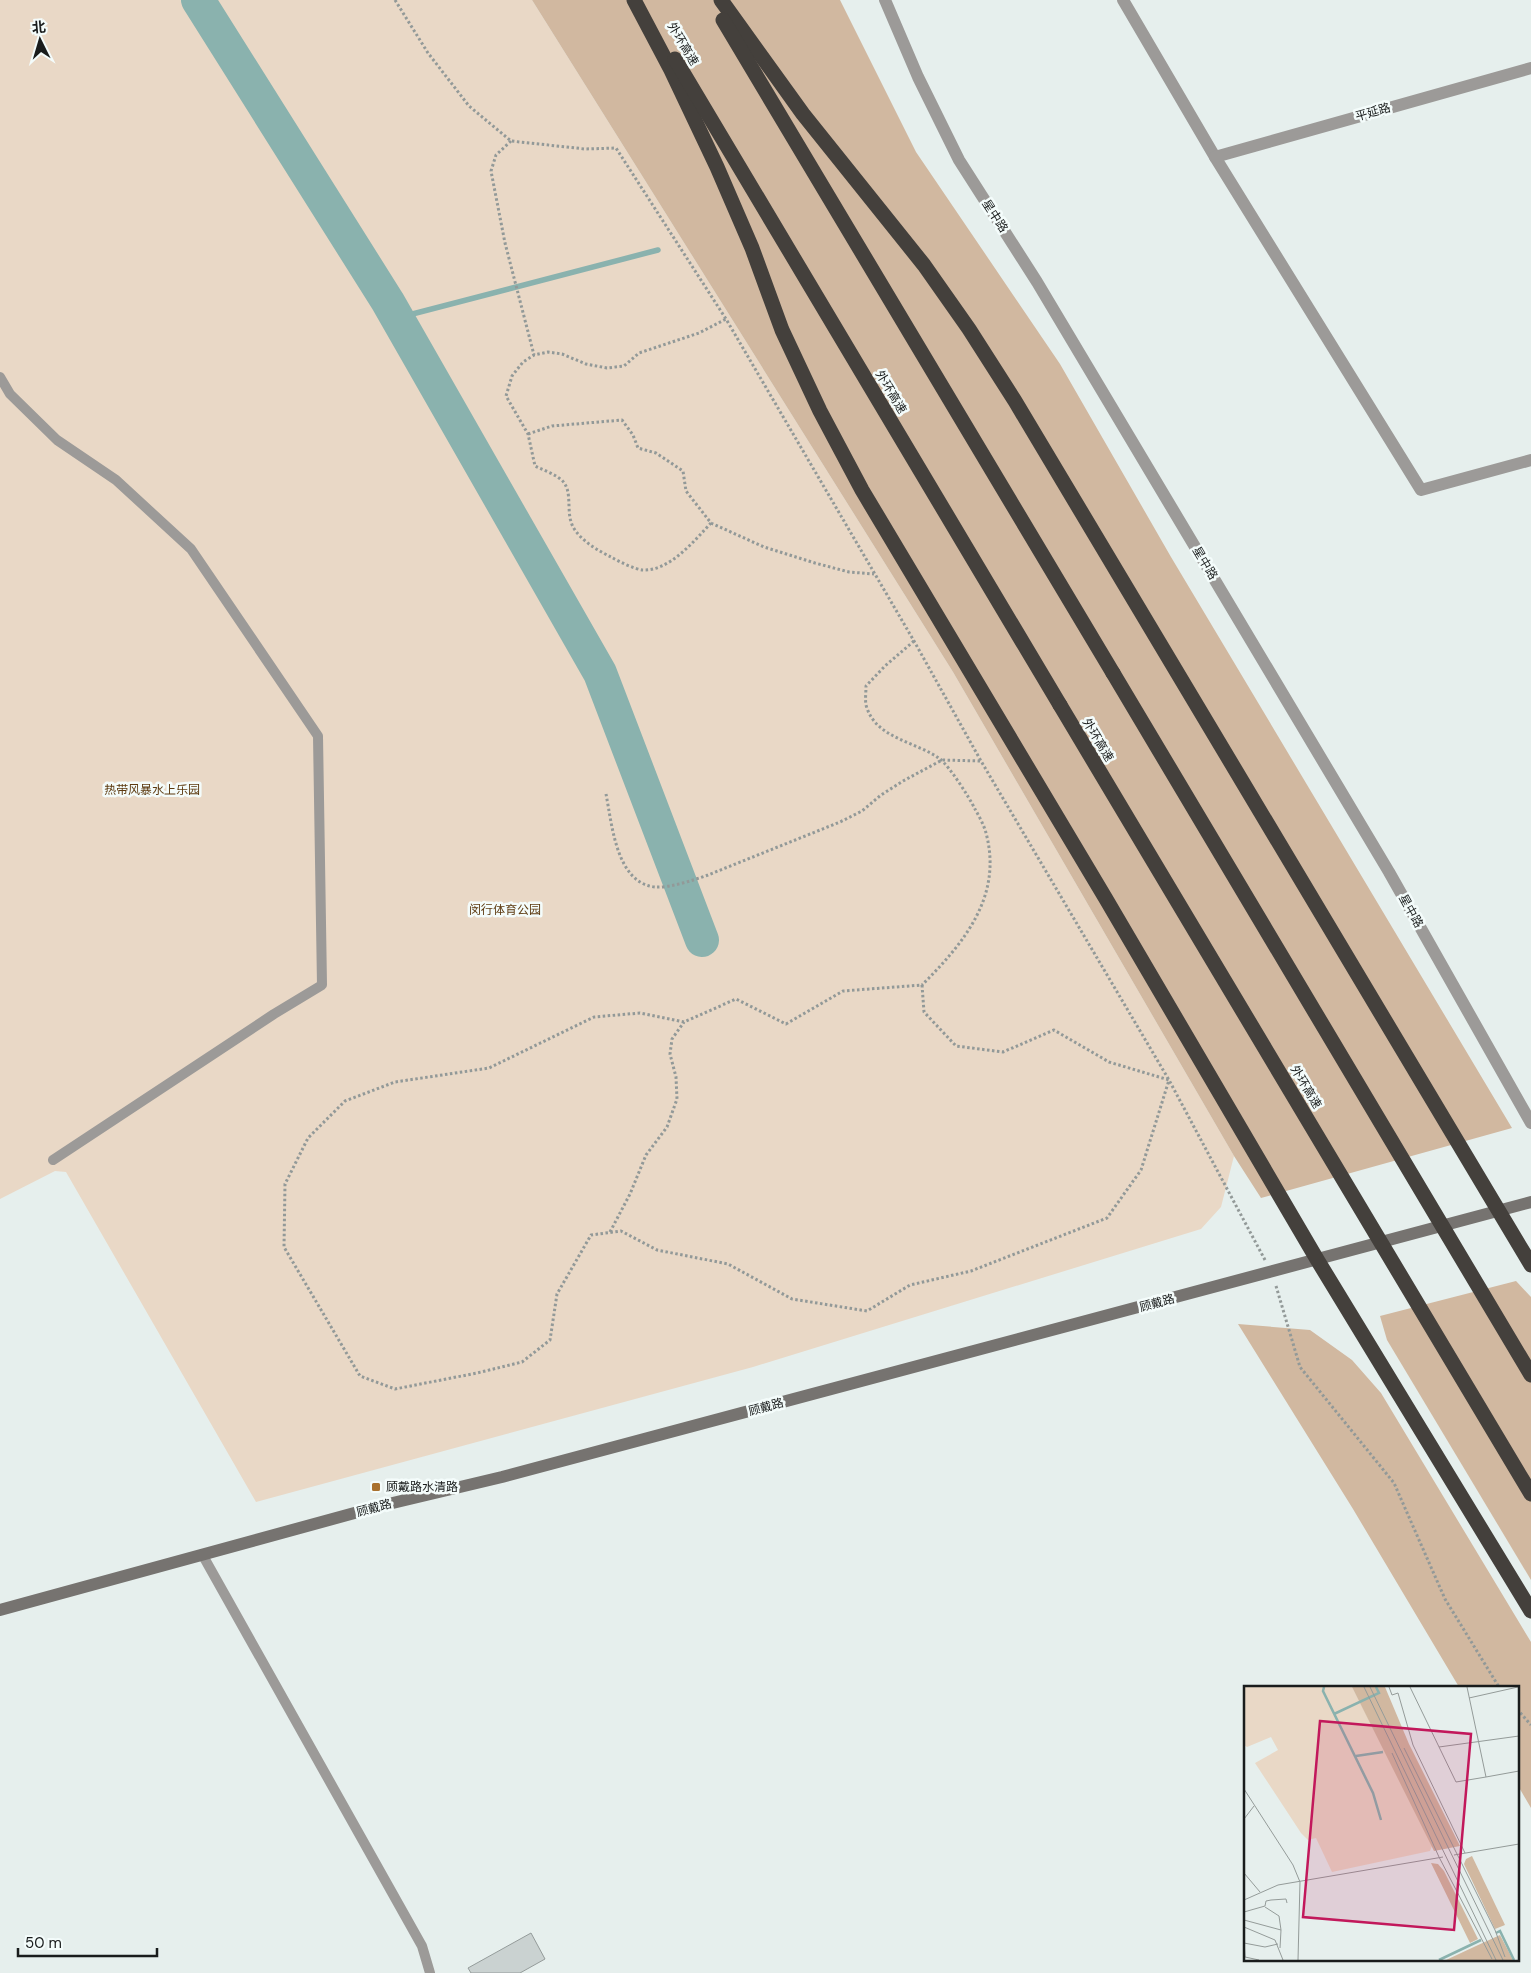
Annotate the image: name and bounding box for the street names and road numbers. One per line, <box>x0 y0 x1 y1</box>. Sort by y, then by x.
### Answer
street label: 外环高速 <box>664 19 702 69</box>
street label: 平延路 <box>1353 99 1393 125</box>
street label: 星中路 <box>978 197 1012 235</box>
street label: 外环高速 <box>872 367 910 417</box>
street label: 星中路 <box>1189 543 1221 583</box>
street label: 外环高速 <box>1079 715 1117 765</box>
street label: 星中路 <box>1395 891 1427 931</box>
street label: 外环高速 <box>1287 1062 1325 1112</box>
street label: 顾戴路 <box>1138 1291 1176 1315</box>
street label: 顾戴路 <box>747 1395 785 1419</box>
street label: 顾戴路 <box>355 1496 393 1520</box>

